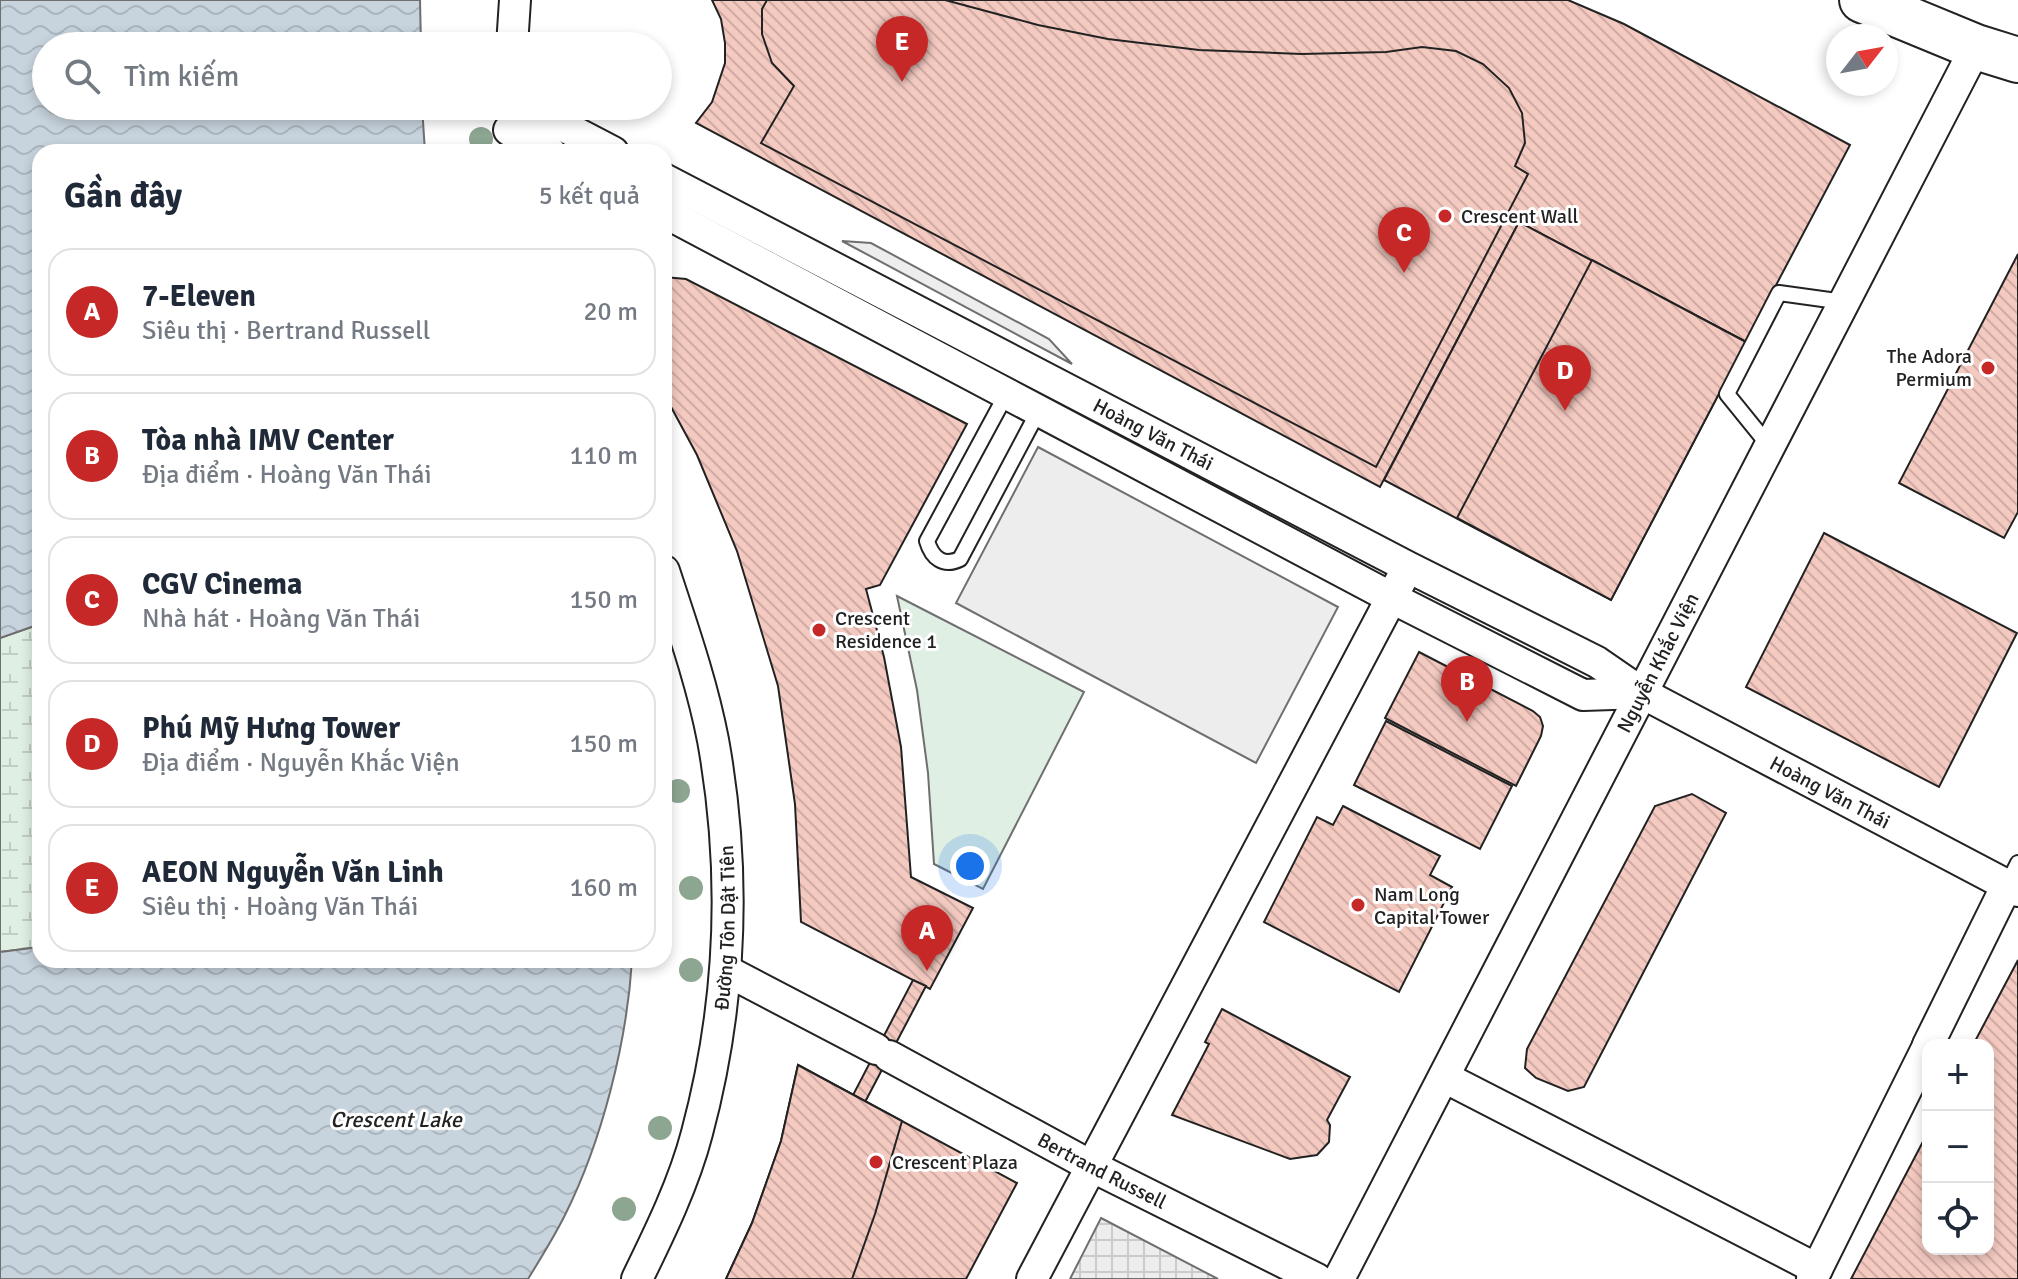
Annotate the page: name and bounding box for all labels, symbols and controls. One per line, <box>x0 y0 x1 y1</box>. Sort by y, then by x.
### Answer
pin: E <box>876 16 928 82</box>
north arrow <box>1826 24 1898 96</box>
search box <box>32 32 672 120</box>
icon: search <box>60 54 104 98</box>
text: Tìm kiếm <box>124 58 239 95</box>
text: Gần đây <box>64 175 182 217</box>
text: 5 kết quả <box>539 180 640 212</box>
place label: Crescent Wall <box>1461 204 1579 229</box>
pin: C <box>1378 207 1430 273</box>
marker: Crescent Wall <box>1436 207 1454 225</box>
text: 7-Eleven <box>142 278 256 315</box>
text: A <box>84 296 100 328</box>
text: 20 m <box>583 296 638 328</box>
text: Siêu thị · Bertrand Russell <box>142 315 430 347</box>
place label: The Adora Permium <box>1886 344 1972 392</box>
pin: D <box>1539 345 1591 411</box>
marker: The Adora Permium <box>1979 359 1997 377</box>
street label: Hoàng Văn Thái <box>1089 393 1218 476</box>
text: Tòa nhà IMV Center <box>142 422 394 459</box>
text: B <box>84 440 100 472</box>
text: 110 m <box>569 440 638 472</box>
text: Địa điểm · Hoàng Văn Thái <box>142 459 432 491</box>
text: CGV Cinema <box>142 566 303 603</box>
text: C <box>84 584 100 616</box>
text: 150 m <box>569 584 638 616</box>
street label: Nguyễn Khắc Viện <box>1612 589 1705 737</box>
text: Nhà hát · Hoàng Văn Thái <box>142 603 420 635</box>
place label: Crescent Residence 1 <box>835 606 937 654</box>
marker: Crescent Residence 1 <box>810 621 828 639</box>
pin: B <box>1441 656 1493 722</box>
text: Phú Mỹ Hưng Tower <box>142 710 400 747</box>
text: D <box>83 728 101 760</box>
text: 150 m <box>569 728 638 760</box>
text: Địa điểm · Nguyễn Khắc Viện <box>142 747 460 779</box>
street label: Hoàng Văn Thái <box>1766 751 1894 834</box>
street label: Đường Tôn Dật Tiên <box>709 844 741 1012</box>
your location <box>950 846 990 886</box>
text: AEON Nguyễn Văn Linh <box>142 854 444 891</box>
text: E <box>85 872 99 904</box>
text: 160 m <box>569 872 638 904</box>
place label: Nam Long Capital Tower <box>1374 882 1490 930</box>
text: Siêu thị · Hoàng Văn Thái <box>142 891 418 923</box>
marker: Nam Long Capital Tower <box>1349 896 1367 914</box>
pin: A <box>901 905 953 971</box>
map controls <box>1922 1039 1994 1255</box>
button: + <box>1922 1039 1994 1111</box>
water label: Crescent Lake <box>330 1106 463 1133</box>
button: − <box>1922 1111 1994 1183</box>
street label: Bertrand Russell <box>1033 1127 1171 1215</box>
place label: Crescent Plaza <box>892 1150 1018 1175</box>
marker: Crescent Plaza <box>867 1153 885 1171</box>
button: locate <box>1922 1183 1994 1255</box>

